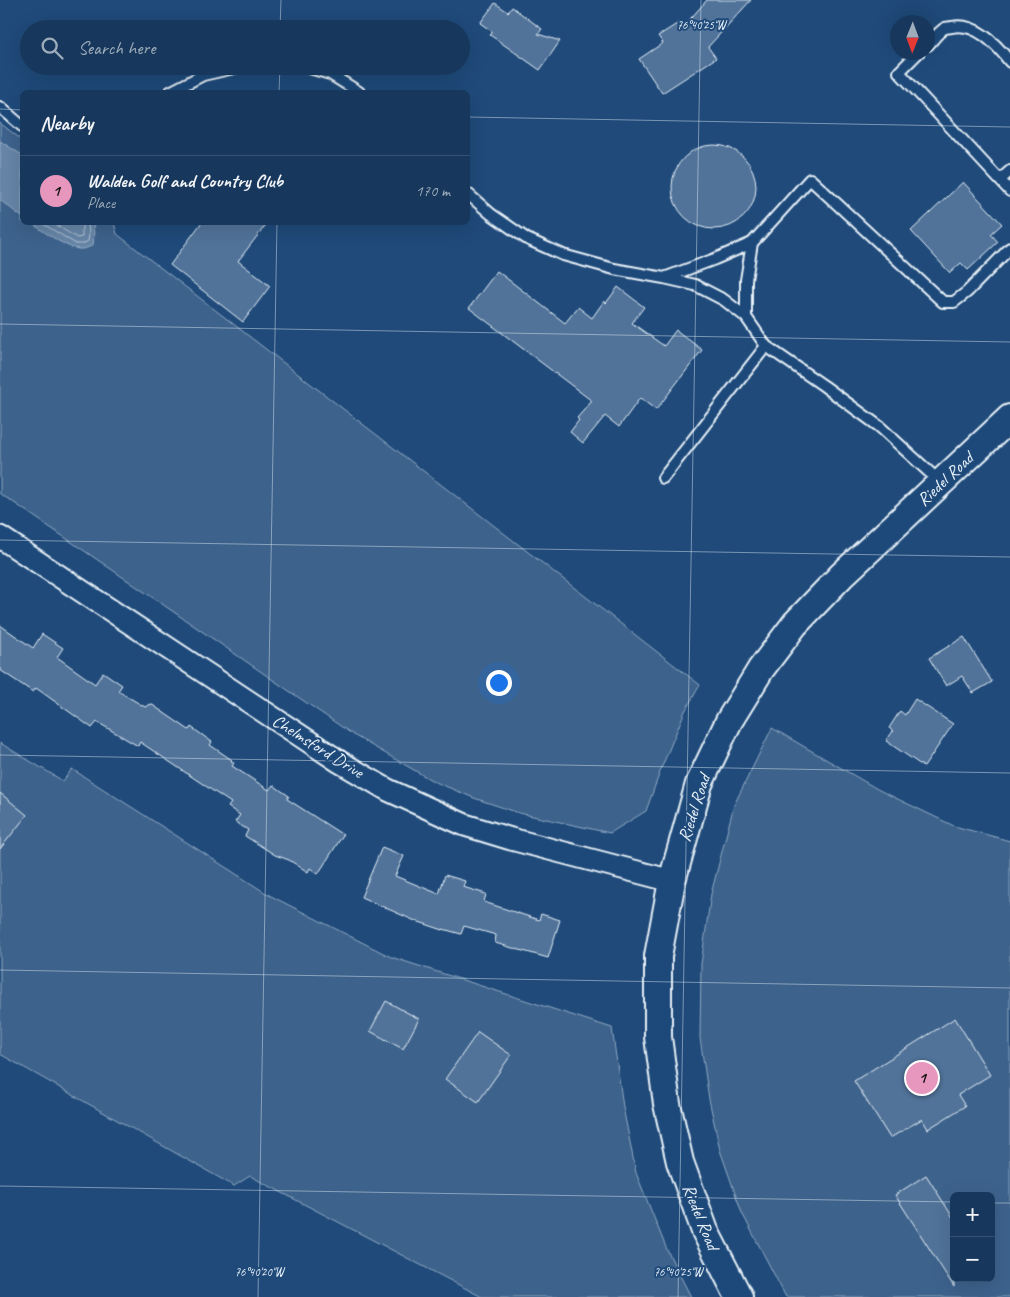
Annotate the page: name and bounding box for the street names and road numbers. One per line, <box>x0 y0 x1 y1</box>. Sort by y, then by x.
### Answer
street label: Riedel Road <box>912 445 980 511</box>
street label: Chelmsford Drive <box>268 709 369 783</box>
street label: Riedel Road <box>673 769 716 844</box>
street label: Riedel Road <box>678 1181 725 1256</box>

